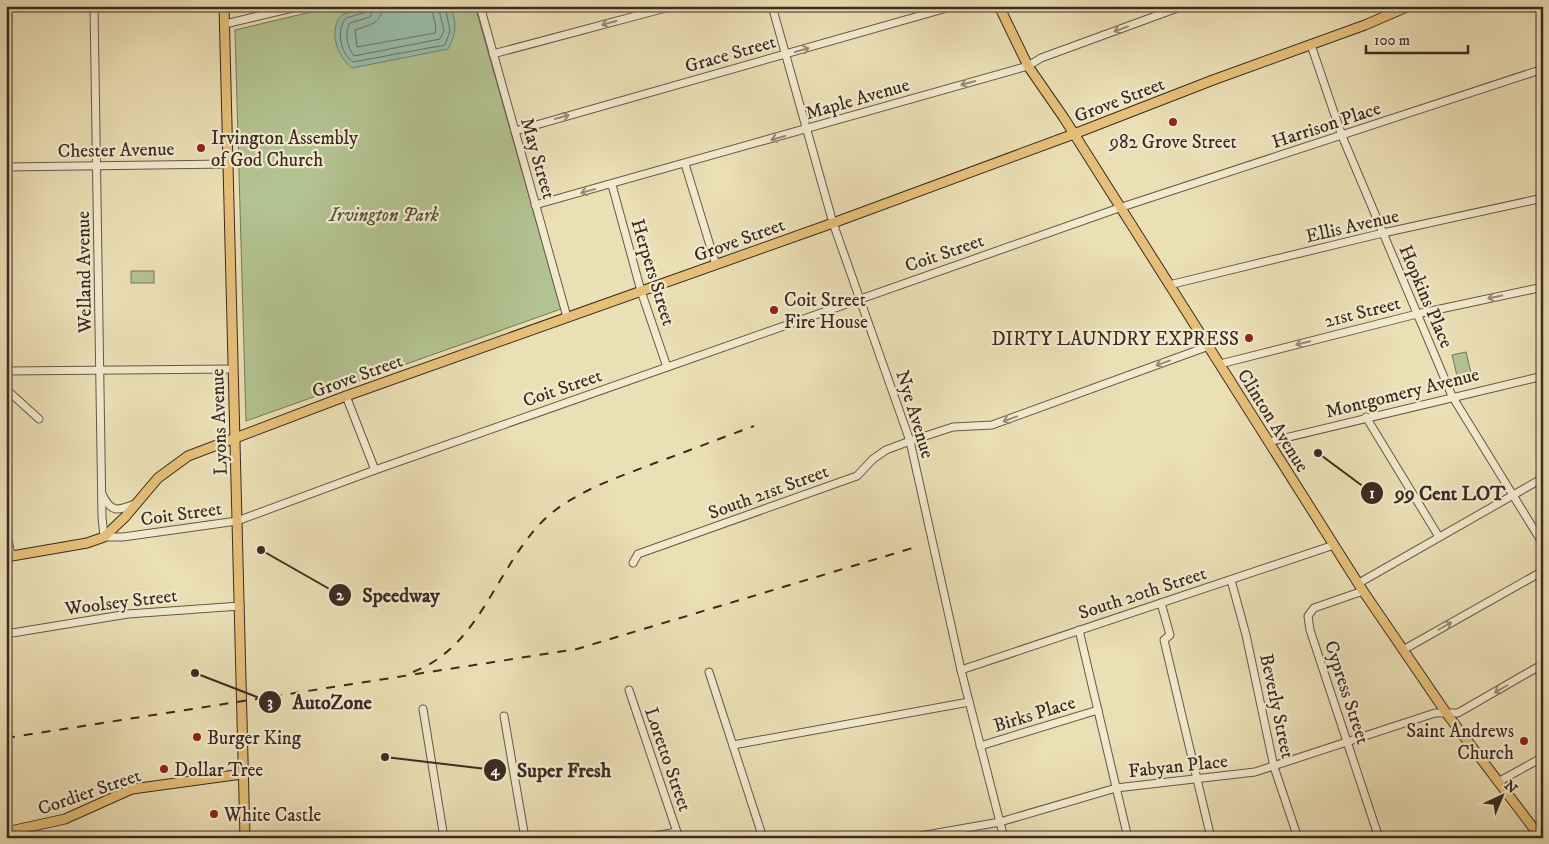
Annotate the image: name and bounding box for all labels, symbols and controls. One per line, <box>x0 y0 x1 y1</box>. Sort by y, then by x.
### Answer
one-way arrow <box>601 19 617 29</box>
scale bar <box>1366 22 1469 54</box>
one-way arrow <box>1113 25 1129 34</box>
street label: Grace Street <box>682 31 779 78</box>
text: 100 m <box>1374 31 1410 50</box>
one-way arrow <box>794 44 810 54</box>
street label: Grove Street <box>1071 73 1168 128</box>
street label: Maple Avenue <box>803 74 912 125</box>
one-way arrow <box>960 79 976 88</box>
street label: Harrison Place <box>1269 97 1384 154</box>
one-way arrow <box>553 112 569 122</box>
street label: May Street <box>515 115 560 202</box>
marker: 982 Grove Street <box>1167 116 1179 128</box>
place label: Irvington Assembly of God Church <box>211 127 359 172</box>
place label: 982 Grove Street <box>1108 131 1237 154</box>
one-way arrow <box>770 133 786 143</box>
street label: Chester Avenue <box>58 138 175 163</box>
marker: Irvington Assembly of God Church <box>195 142 207 154</box>
one-way arrow <box>580 187 596 197</box>
park label: Irvington Park <box>328 204 439 227</box>
street label: Ellis Avenue <box>1303 205 1401 248</box>
street label: Welland Avenue <box>72 211 97 334</box>
street label: Grove Street <box>691 213 788 267</box>
street label: Herpers Street <box>625 216 680 329</box>
street label: Coit Street <box>902 229 987 278</box>
street label: Hopkins Place <box>1394 242 1458 352</box>
place label: Coit Street Fire House <box>784 289 868 334</box>
street label: 21st Street <box>1322 292 1403 333</box>
one-way arrow <box>1488 293 1504 302</box>
marker: Coit Street Fire House <box>768 304 780 316</box>
place label: DIRTY LAUNDRY EXPRESS <box>991 328 1239 351</box>
marker: DIRTY LAUNDRY EXPRESS <box>1243 332 1255 344</box>
one-way arrow <box>1296 339 1312 348</box>
street label: Grove Street <box>309 349 406 403</box>
one-way arrow <box>1156 359 1171 368</box>
street label: Montgomery Avenue <box>1323 363 1482 424</box>
street label: Coit Street <box>520 364 605 413</box>
street label: Clinton Avenue <box>1232 365 1314 477</box>
street label: Lyons Avenue <box>206 368 233 476</box>
street label: Nye Avenue <box>890 368 939 461</box>
one-way arrow <box>1003 415 1018 424</box>
street label: South 21st Street <box>705 460 832 525</box>
callout: 99 Cent LOT <box>1360 475 1516 510</box>
text: 99 Cent LOT <box>1393 482 1506 507</box>
text: 1 <box>1369 484 1375 503</box>
street label: Coit Street <box>139 497 223 532</box>
street label: South 20th Street <box>1076 562 1209 625</box>
callout: Speedway <box>327 578 450 613</box>
street label: Woolsey Street <box>63 584 179 621</box>
text: Speedway <box>362 584 440 609</box>
text: 2 <box>336 586 344 605</box>
one-way arrow <box>1438 621 1453 631</box>
street label: Cypress Street <box>1319 638 1374 747</box>
street label: Beverly Street <box>1254 652 1299 761</box>
callout: AutoZone <box>257 684 382 719</box>
one-way arrow <box>1494 685 1508 695</box>
text: AutoZone <box>291 691 373 716</box>
street label: Birks Place <box>991 691 1078 738</box>
text: 3 <box>267 693 273 712</box>
street label: Loretto Street <box>639 705 696 814</box>
place label: Saint Andrews Church <box>1406 720 1514 765</box>
place label: Burger King <box>207 727 302 750</box>
marker: Burger King <box>191 731 203 743</box>
marker: Saint Andrews Church <box>1518 735 1530 747</box>
street label: Fabyan Place <box>1127 750 1229 783</box>
callout: Super Fresh <box>482 752 621 787</box>
place label: Dollar Tree <box>174 759 263 782</box>
text: Super Fresh <box>517 759 612 784</box>
text: 4 <box>490 761 501 780</box>
marker: Dollar Tree <box>158 763 170 775</box>
street label: Cordier Street <box>35 764 144 821</box>
north arrow <box>1476 772 1526 822</box>
text: N <box>1500 777 1521 798</box>
place label: White Castle <box>223 804 322 827</box>
marker: White Castle <box>208 808 220 820</box>

